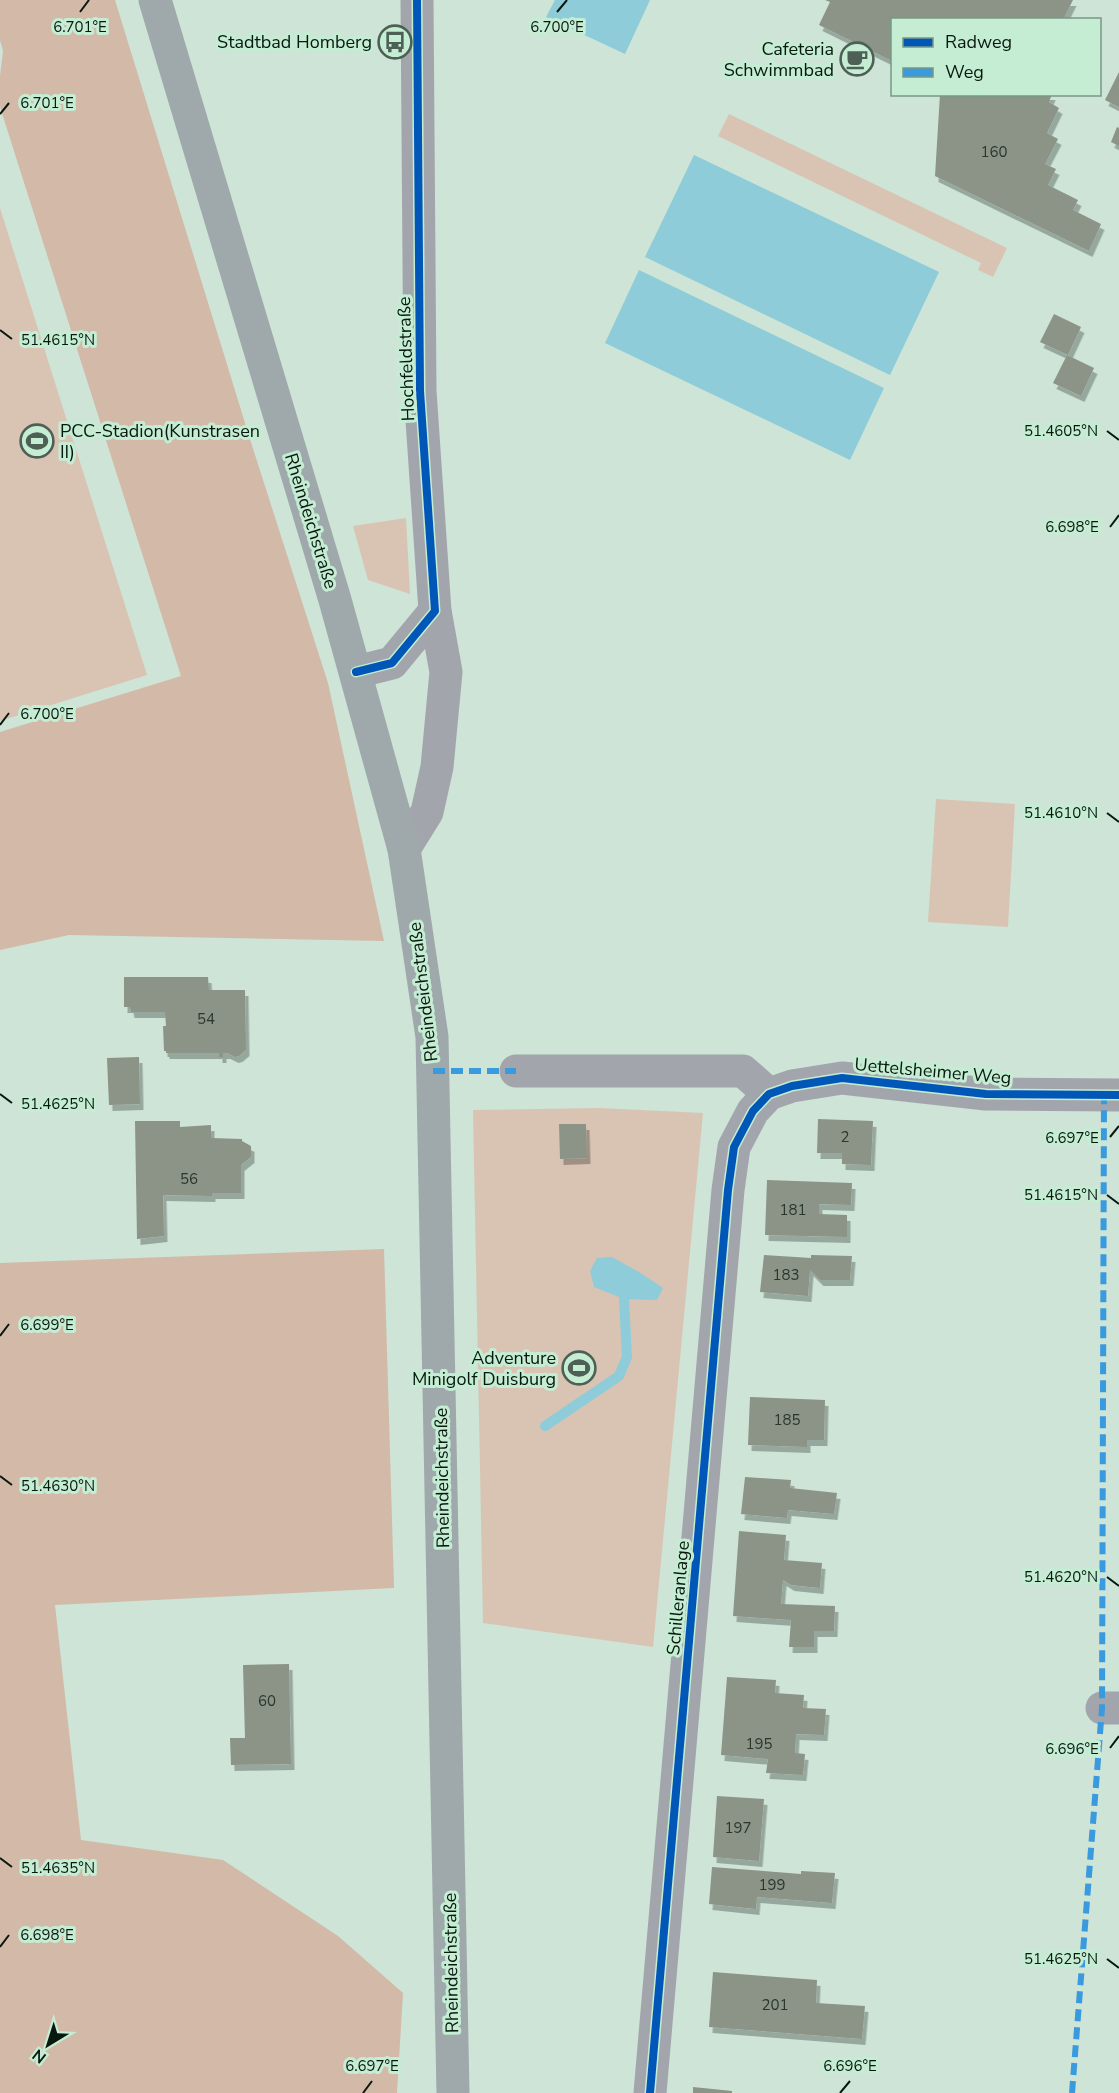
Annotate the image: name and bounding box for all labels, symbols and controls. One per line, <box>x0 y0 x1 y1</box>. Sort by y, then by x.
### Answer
text: 6.701°E <box>53 17 107 37</box>
text: 6.700°E <box>530 17 584 37</box>
legend <box>891 18 1101 96</box>
bus stop icon: Stadtbad Homberg <box>377 24 413 60</box>
place label: Stadtbad Homberg <box>217 30 372 54</box>
text: Radweg <box>945 30 1012 54</box>
place label: Cafeteria Schwimmbad <box>724 37 834 82</box>
cafe icon: Cafeteria Schwimmbad <box>839 41 875 77</box>
text: Weg <box>945 60 984 84</box>
text: 6.701°E <box>20 93 74 113</box>
house number: 160 <box>980 142 1008 162</box>
street label: Hochfeldstraße <box>392 296 420 422</box>
text: 51.4615°N <box>21 330 95 350</box>
place label: PCC-Stadion(Kunstrasen II) <box>60 419 260 464</box>
text: 51.4605°N <box>1024 421 1098 441</box>
sports icon: PCC-Stadion(Kunstrasen II) <box>19 423 55 459</box>
street label: Rheindeichstraße <box>279 450 343 592</box>
text: 6.698°E <box>1045 517 1099 537</box>
text: 6.700°E <box>20 704 74 724</box>
text: 51.4610°N <box>1024 803 1098 823</box>
street label: Rheindeichstraße <box>403 921 443 1063</box>
house number: 54 <box>197 1009 215 1029</box>
street label: Uettelsheimer Weg <box>854 1052 1012 1090</box>
text: 51.4625°N <box>21 1094 95 1114</box>
house number: 2 <box>840 1127 850 1147</box>
text: 6.697°E <box>1045 1128 1099 1148</box>
house number: 56 <box>180 1169 198 1189</box>
text: 51.4615°N <box>1024 1185 1098 1205</box>
house number: 181 <box>779 1200 807 1220</box>
house number: 183 <box>772 1265 800 1285</box>
text: 6.699°E <box>20 1315 74 1335</box>
place label: Adventure Minigolf Duisburg <box>412 1346 556 1391</box>
sports icon: Adventure Minigolf Duisburg <box>561 1350 597 1386</box>
street label: Rheindeichstraße <box>429 1408 455 1548</box>
house number: 185 <box>773 1410 801 1430</box>
text: 51.4630°N <box>21 1476 95 1496</box>
street label: Schilleranlage <box>661 1540 695 1656</box>
text: 51.4620°N <box>1024 1567 1098 1587</box>
house number: 60 <box>258 1691 276 1711</box>
house number: 195 <box>745 1734 773 1754</box>
text: 6.696°E <box>1045 1739 1099 1759</box>
house number: 197 <box>724 1818 752 1838</box>
text: 51.4635°N <box>21 1858 95 1878</box>
house number: 199 <box>758 1875 786 1895</box>
street label: Rheindeichstraße <box>438 1893 464 2033</box>
text: 6.698°E <box>20 1925 74 1945</box>
text: 51.4625°N <box>1024 1949 1098 1969</box>
house number: 201 <box>761 1995 789 2015</box>
north arrow <box>18 2015 78 2075</box>
text: N <box>28 2044 51 2068</box>
text: 6.697°E <box>345 2056 399 2076</box>
text: 6.696°E <box>823 2056 877 2076</box>

